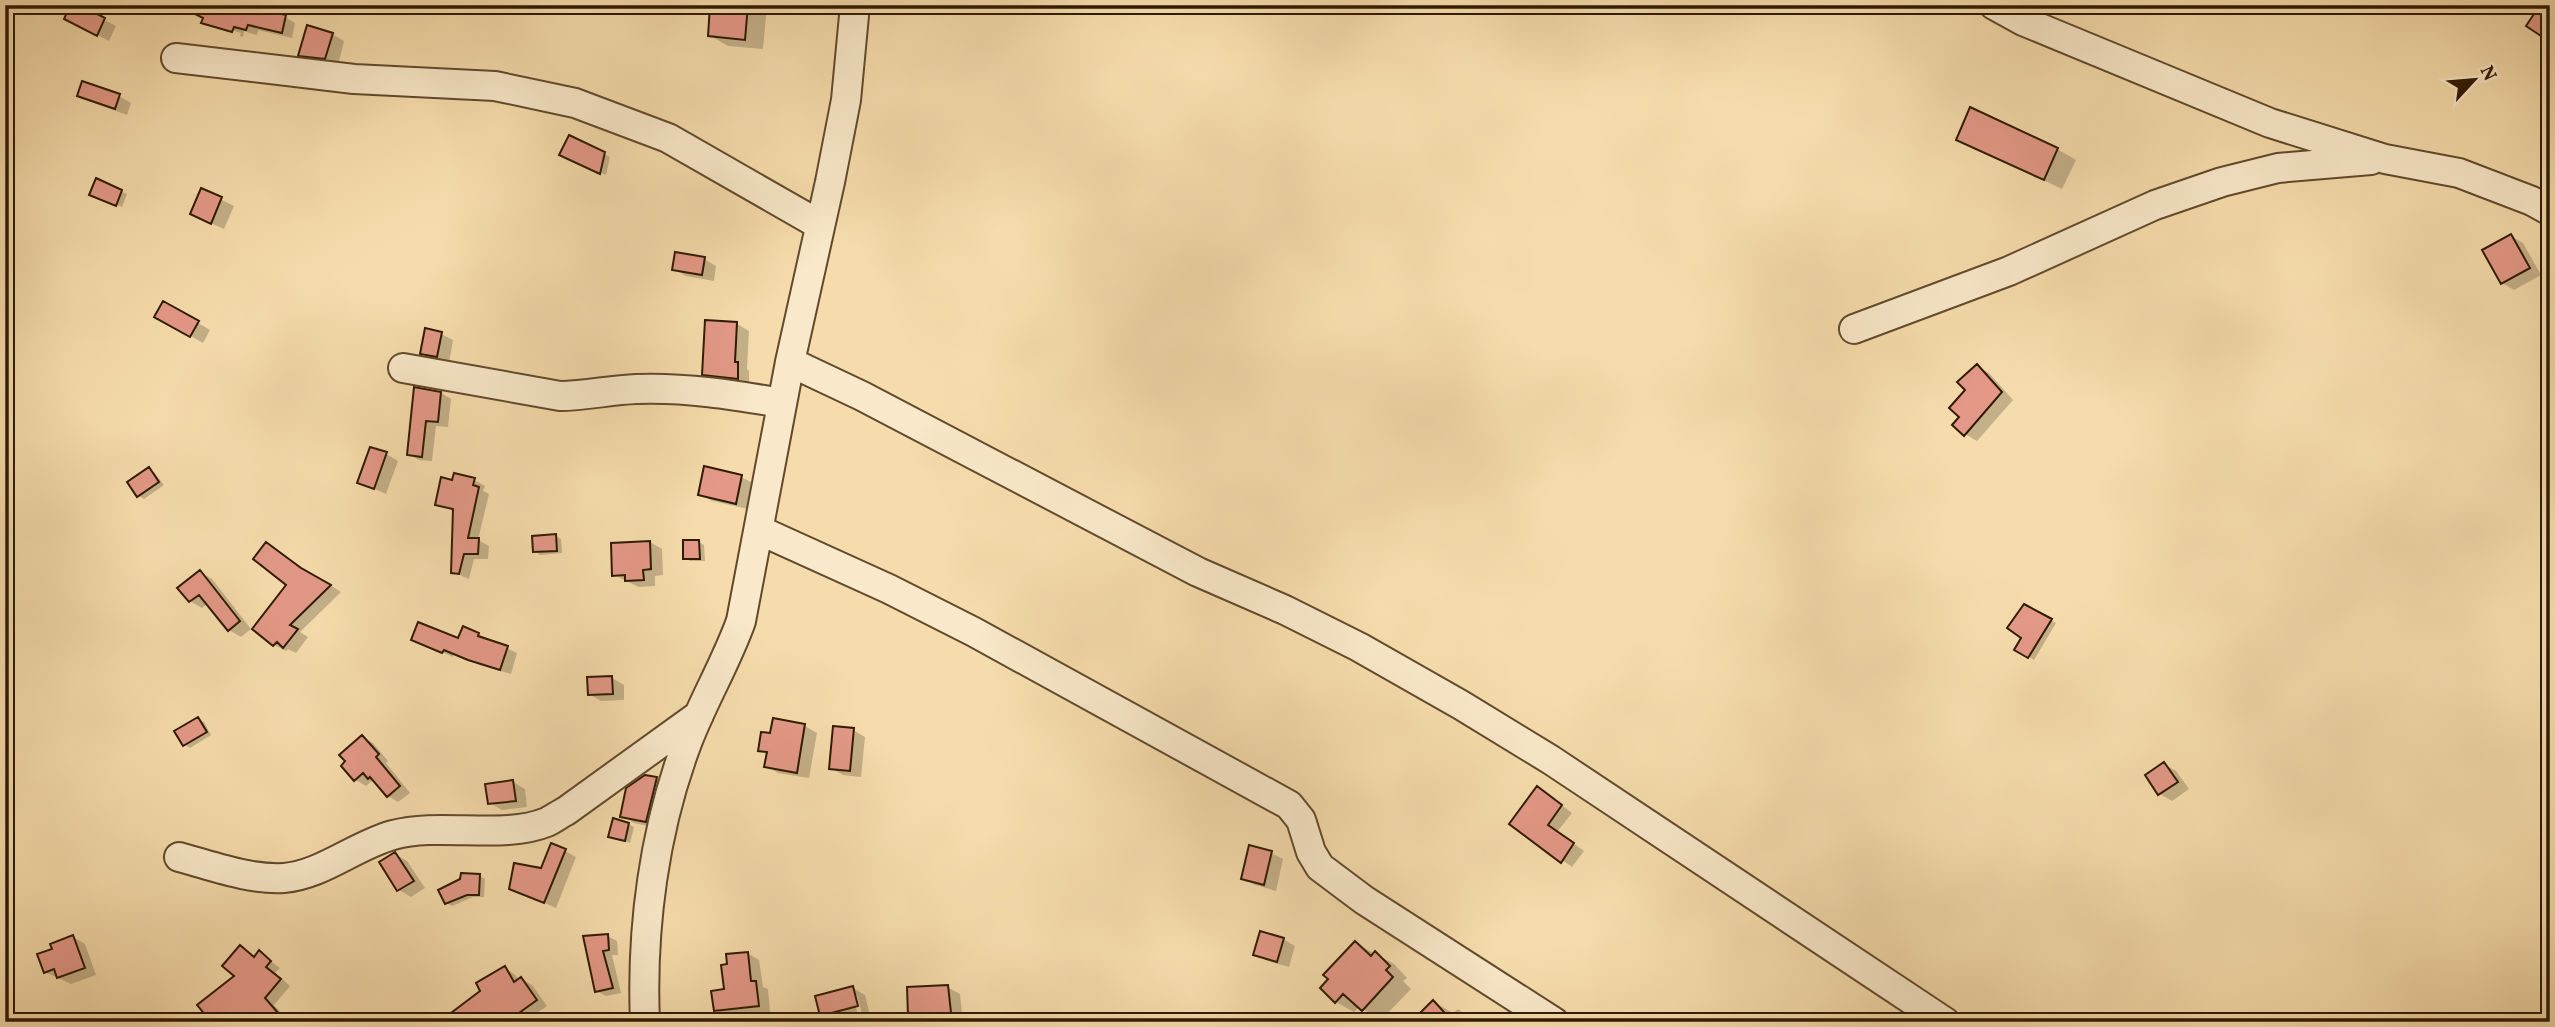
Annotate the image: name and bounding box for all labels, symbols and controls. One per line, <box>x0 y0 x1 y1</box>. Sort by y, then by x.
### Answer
north arrow <box>2440 46 2510 116</box>
text: N <box>2473 62 2502 86</box>

